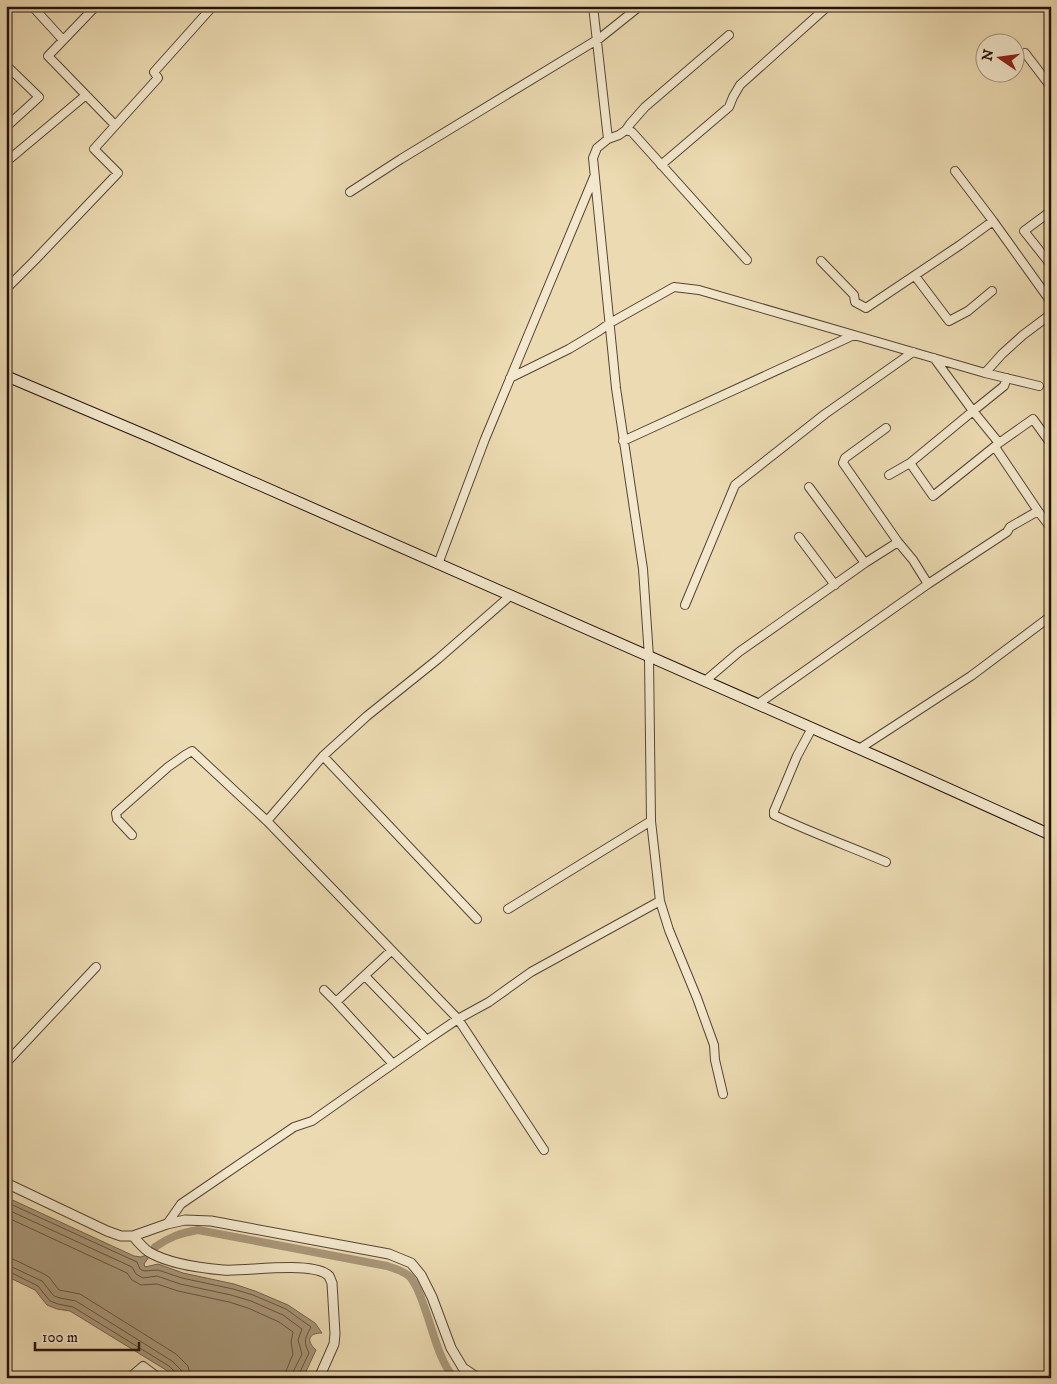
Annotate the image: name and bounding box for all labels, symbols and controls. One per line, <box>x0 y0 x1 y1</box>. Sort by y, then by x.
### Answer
north arrow <box>974 32 1024 82</box>
text: N <box>978 47 998 63</box>
scale bar <box>35 1319 139 1351</box>
text: 100 m <box>42 1328 78 1347</box>

